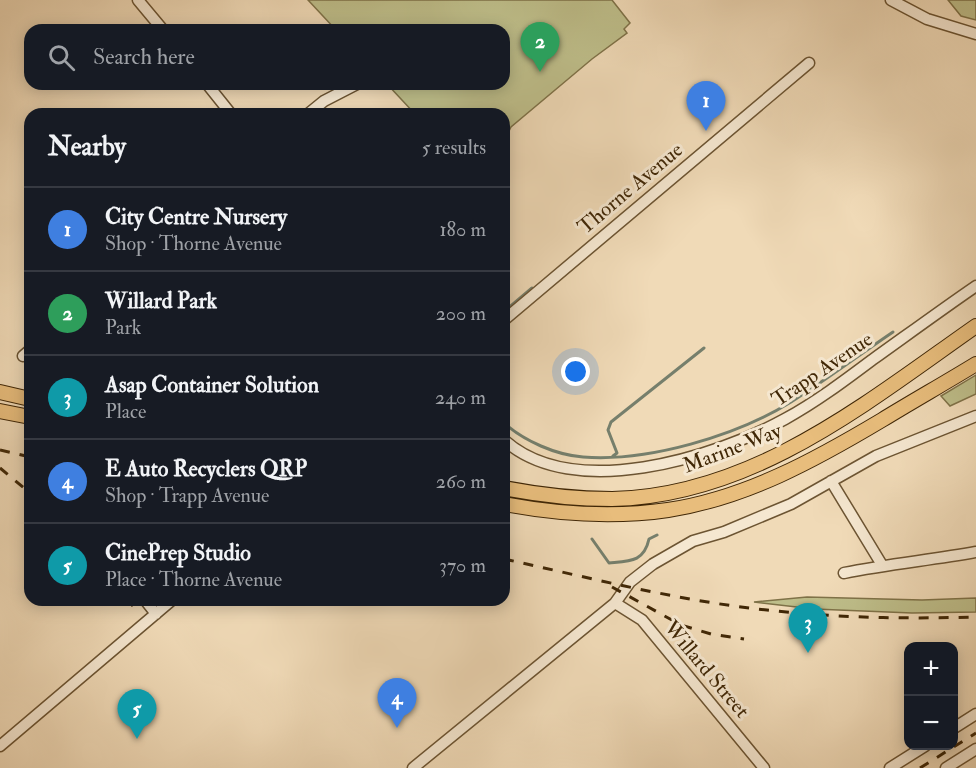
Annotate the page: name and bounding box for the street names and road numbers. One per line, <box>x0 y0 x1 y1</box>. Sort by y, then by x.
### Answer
street label: Thorne Avenue <box>572 136 689 240</box>
street label: Trapp Avenue <box>767 326 878 413</box>
street label: Marine Way <box>679 417 786 480</box>
street label: Willard Street <box>657 614 755 724</box>

